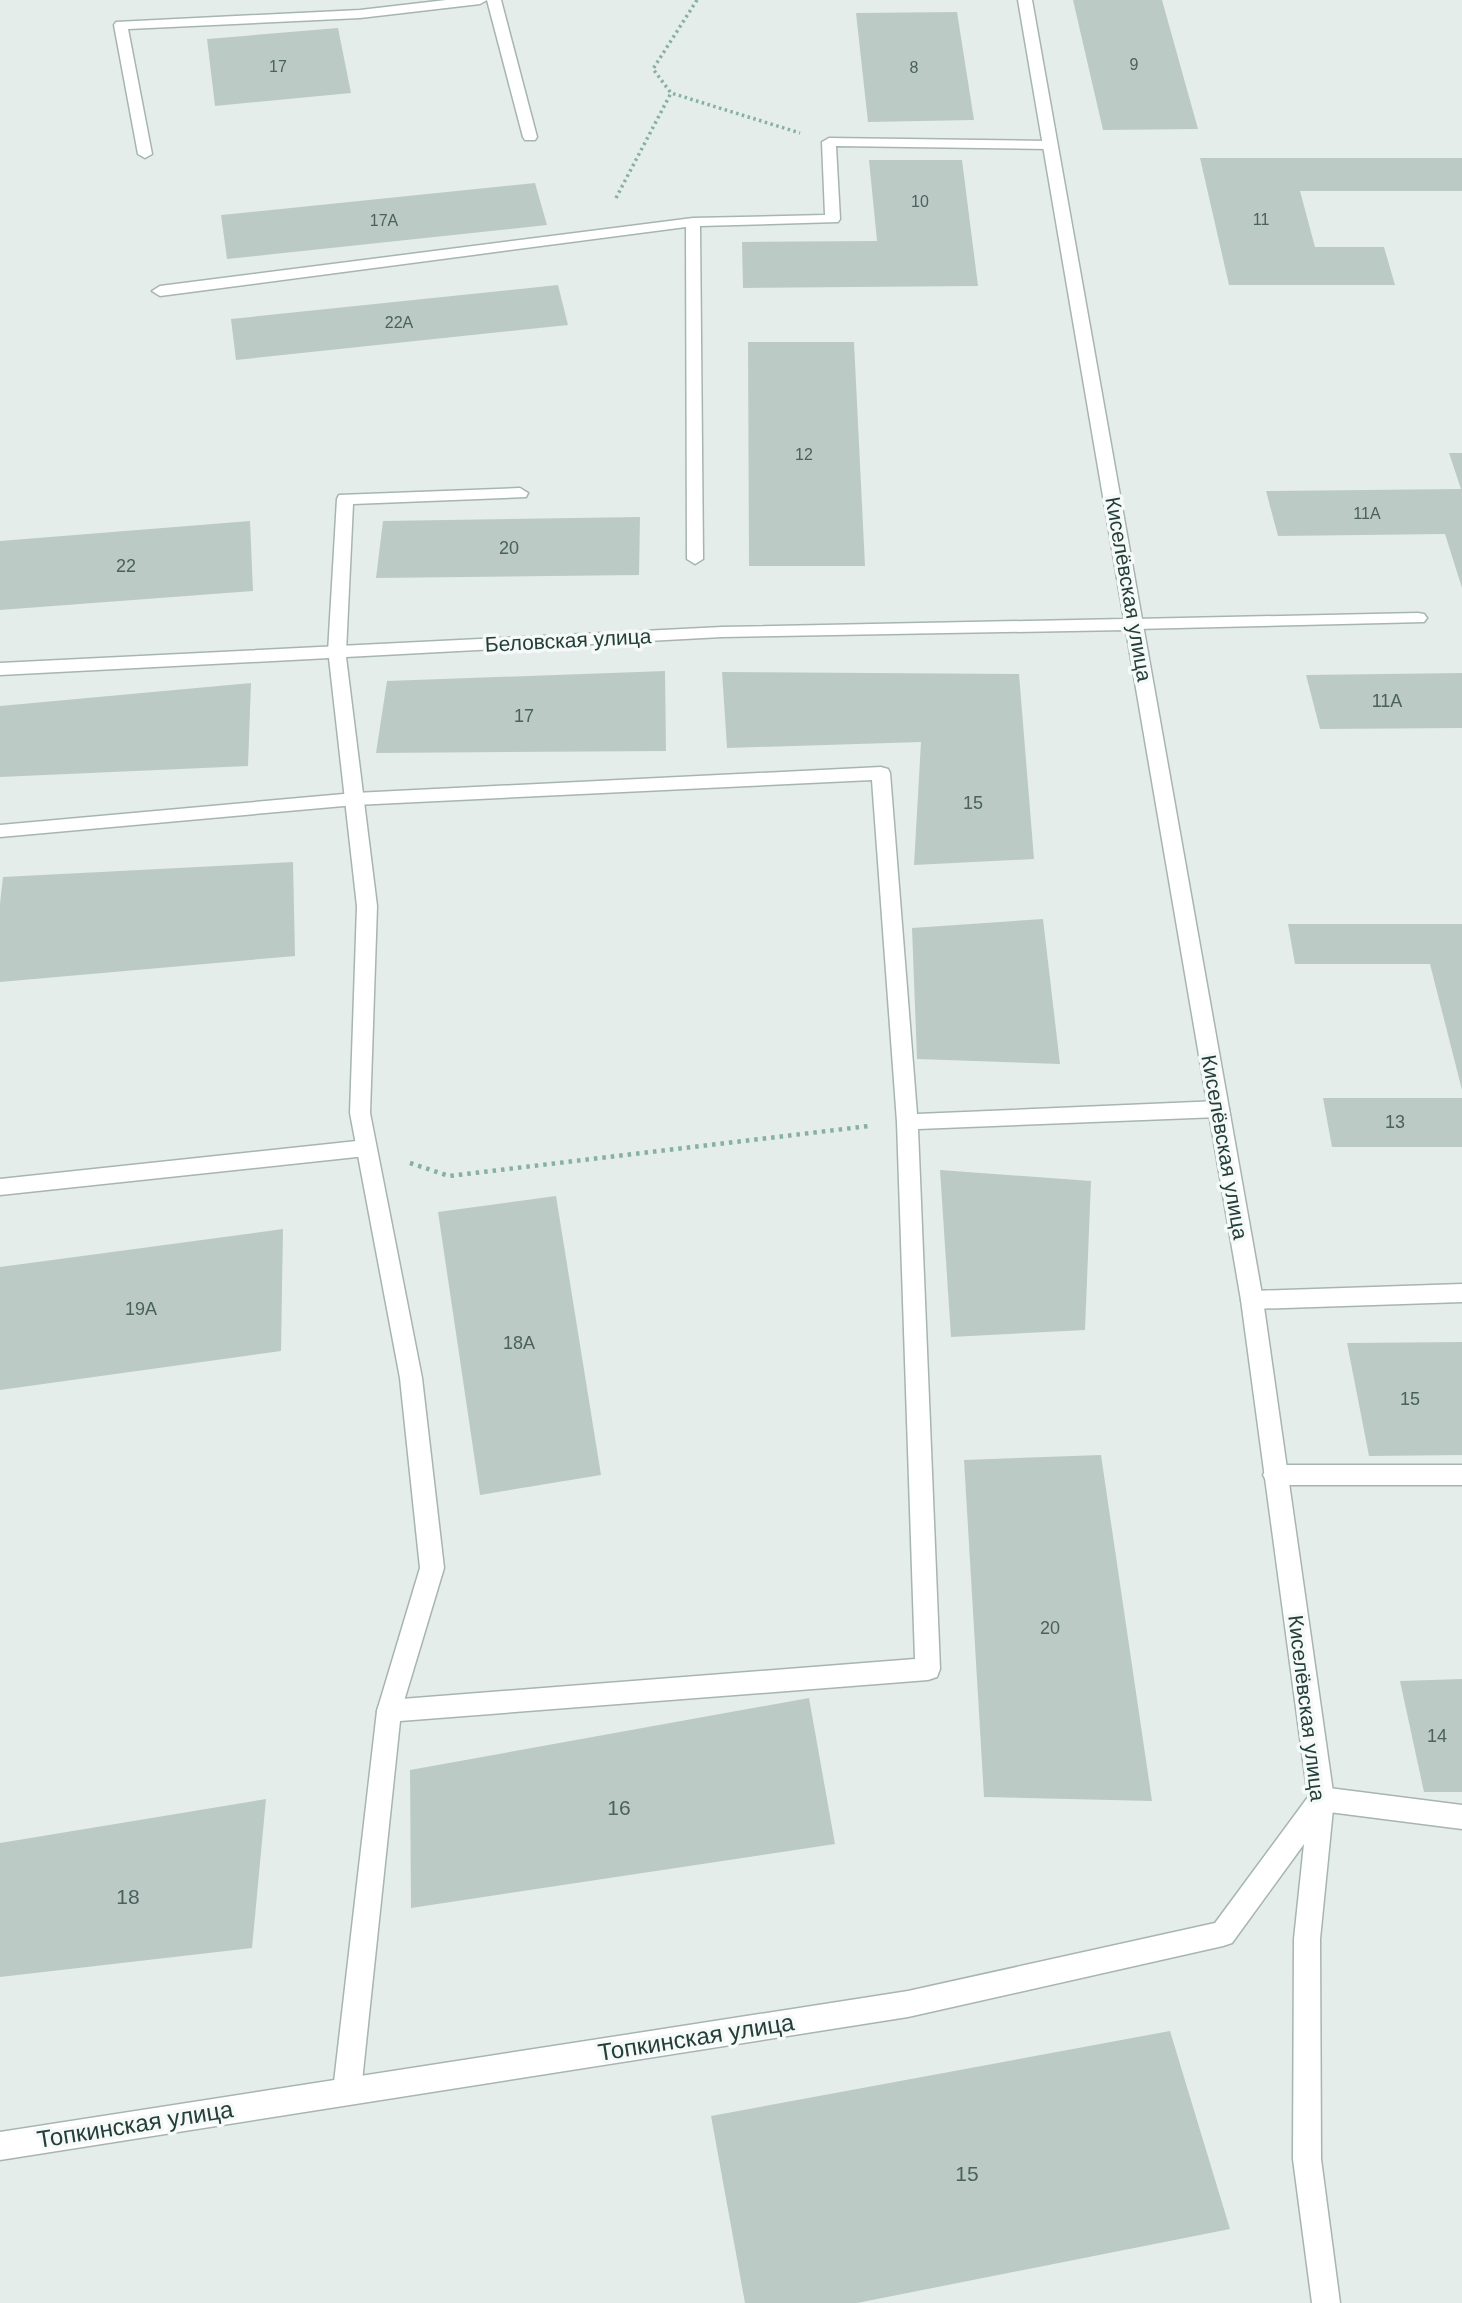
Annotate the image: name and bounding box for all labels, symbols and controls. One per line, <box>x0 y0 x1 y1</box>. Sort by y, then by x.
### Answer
house number: 9 <box>1130 56 1139 73</box>
house number: 17 <box>269 58 287 75</box>
house number: 8 <box>910 59 919 76</box>
house number: 10 <box>911 193 929 210</box>
house number: 11 <box>1253 211 1269 228</box>
house number: 17А <box>370 212 399 229</box>
house number: 22А <box>385 314 414 331</box>
house number: 12 <box>795 446 813 463</box>
street label: Киселёвская улица <box>1101 495 1157 683</box>
house number: 11А <box>1353 505 1381 522</box>
house number: 20 <box>499 538 519 558</box>
house number: 22 <box>116 556 136 576</box>
street label: Беловская улица <box>484 624 652 656</box>
house number: 11А <box>1372 691 1402 711</box>
house number: 17 <box>514 706 534 726</box>
house number: 15 <box>963 793 983 813</box>
street label: Киселёвская улица <box>1197 1053 1253 1241</box>
house number: 13 <box>1385 1112 1405 1132</box>
house number: 19А <box>125 1299 157 1319</box>
house number: 18А <box>503 1333 535 1353</box>
house number: 15 <box>1400 1389 1420 1409</box>
street label: Киселёвская улица <box>1284 1614 1330 1803</box>
house number: 20 <box>1040 1618 1060 1638</box>
house number: 14 <box>1427 1726 1447 1746</box>
house number: 16 <box>607 1796 631 1819</box>
house number: 18 <box>116 1885 140 1908</box>
street label: Топкинская улица <box>596 2008 797 2066</box>
street label: Топкинская улица <box>35 2095 236 2153</box>
house number: 15 <box>955 2162 979 2185</box>

